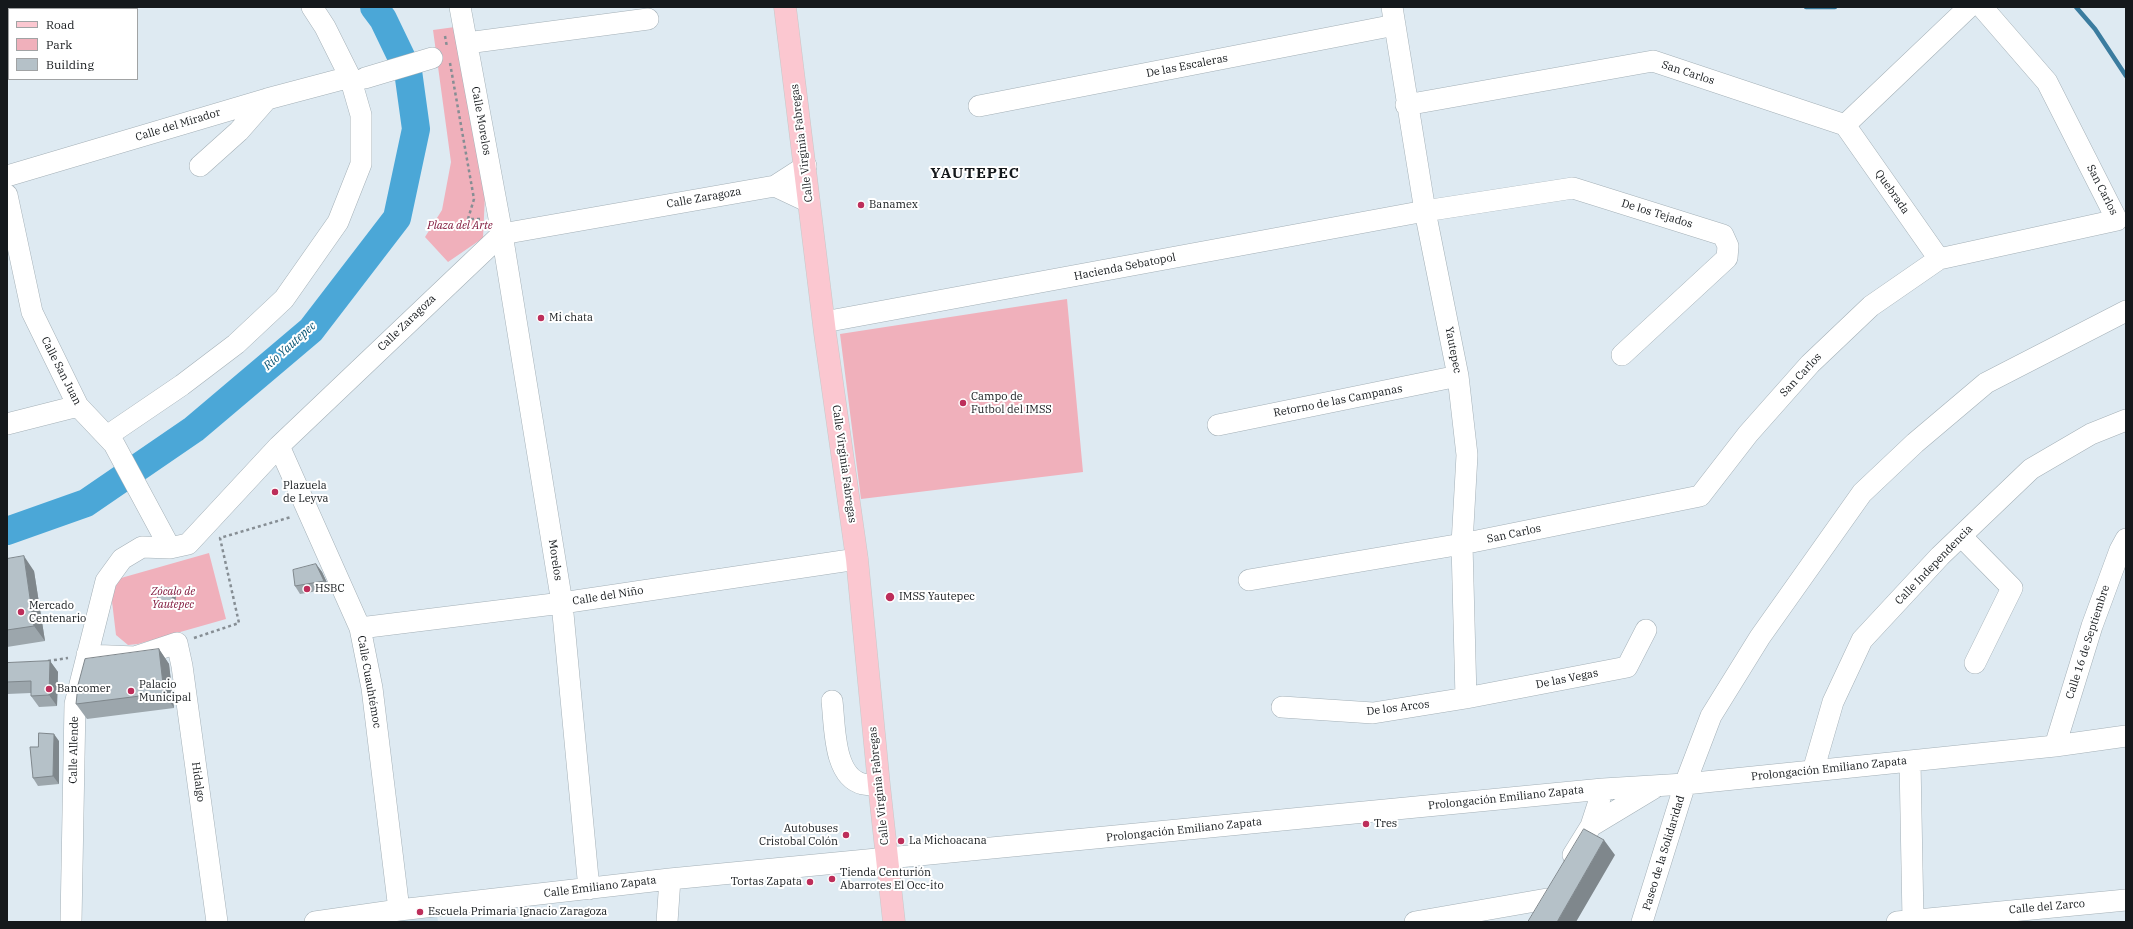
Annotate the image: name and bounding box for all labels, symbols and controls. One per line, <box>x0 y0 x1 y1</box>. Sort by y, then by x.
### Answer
legend <box>8 8 138 80</box>
text: Road <box>46 17 75 32</box>
text: Park <box>46 37 72 52</box>
street label: De las Escaleras <box>1145 52 1229 80</box>
text: Building <box>46 57 94 72</box>
street label: San Carlos <box>1660 58 1716 88</box>
street label: Calle Virginia Fabregas <box>788 83 816 203</box>
street label: Calle Morelos <box>468 86 494 156</box>
street label: Calle del Mirador <box>134 106 222 144</box>
street label: San Carlos <box>2084 163 2120 217</box>
district label: YAUTEPEC <box>930 165 1020 183</box>
street label: Quebrada <box>1872 167 1912 217</box>
street label: Calle Zaragoza <box>666 185 742 211</box>
street label: De los Tejados <box>1620 197 1694 231</box>
place label: Banamex <box>869 198 918 212</box>
marker: Banamex <box>856 200 866 210</box>
park label: Plaza del Arte <box>427 219 493 233</box>
street label: Hacienda Sebatopol <box>1073 251 1177 283</box>
street label: Calle Zaragoza <box>375 292 439 354</box>
place label: Mi chata <box>549 311 593 325</box>
marker: Mi chata <box>536 313 546 323</box>
water label: Río Yautepec <box>261 319 319 373</box>
street label: Yautepec <box>1442 326 1464 374</box>
street label: Calle San Juan <box>38 335 84 407</box>
street label: San Carlos <box>1777 350 1825 400</box>
street label: Retorno de las Campanas <box>1272 382 1404 420</box>
place label: Campo de Futbol del IMSS <box>971 390 1052 416</box>
marker: Campo de Futbol del IMSS <box>958 398 968 408</box>
street label: Calle Virginia Fabregas <box>829 404 859 524</box>
place label: Plazuela de Leyva <box>283 479 328 505</box>
marker: Plazuela de Leyva <box>270 487 280 497</box>
street label: San Carlos <box>1486 522 1542 546</box>
street label: Calle Independencia <box>1892 522 1976 608</box>
street label: Morelos <box>545 539 565 581</box>
place label: HSBC <box>315 582 345 596</box>
street label: Calle 16 de Septiembre <box>2063 583 2113 701</box>
marker: HSBC <box>302 584 312 594</box>
street label: Calle del Niño <box>572 584 644 608</box>
park label: Zócalo de Yautepec <box>151 585 195 611</box>
place label: IMSS Yautepec <box>899 590 975 604</box>
marker: IMSS Yautepec <box>884 591 896 603</box>
place label: Mercado Centenario <box>29 599 86 625</box>
marker: Mercado Centenario <box>16 607 26 617</box>
street label: Calle Cuauhtémoc <box>354 635 384 729</box>
street label: De las Vegas <box>1535 666 1599 692</box>
place label: Palacio Municipal <box>139 678 191 704</box>
place label: Bancomer <box>57 682 110 696</box>
marker: Bancomer <box>44 684 54 694</box>
marker: Palacio Municipal <box>126 686 136 696</box>
street label: De los Arcos <box>1366 698 1430 718</box>
street label: Calle Allende <box>67 716 81 784</box>
street label: Calle Virginia Fabregas <box>866 726 892 846</box>
street label: Prolongación Emiliano Zapata <box>1751 754 1907 784</box>
street label: Hidalgo <box>189 761 207 803</box>
street label: Prolongación Emiliano Zapata <box>1428 783 1584 813</box>
street label: Paseo de la Solidaridad <box>1640 794 1688 912</box>
street label: Prolongación Emiliano Zapata <box>1106 815 1262 845</box>
place label: Tres <box>1374 817 1397 831</box>
marker: Tres <box>1361 819 1371 829</box>
place label: Autobuses Cristobal Colón <box>759 822 838 848</box>
marker: Autobuses Cristobal Colón <box>841 830 851 840</box>
place label: La Michoacana <box>909 834 987 848</box>
marker: La Michoacana <box>896 836 906 846</box>
place label: Tienda Centurión Abarrotes El Occ-ito <box>840 866 944 892</box>
street label: Calle Emiliano Zapata <box>543 874 657 900</box>
marker: Tienda Centurión Abarrotes El Occ-ito <box>827 874 837 884</box>
place label: Tortas Zapata <box>731 875 802 889</box>
marker: Tortas Zapata <box>805 877 815 887</box>
street label: Calle del Zarco <box>2008 897 2086 917</box>
place label: Escuela Primaria Ignacio Zaragoza <box>428 905 607 919</box>
marker: Escuela Primaria Ignacio Zaragoza <box>415 907 425 917</box>

